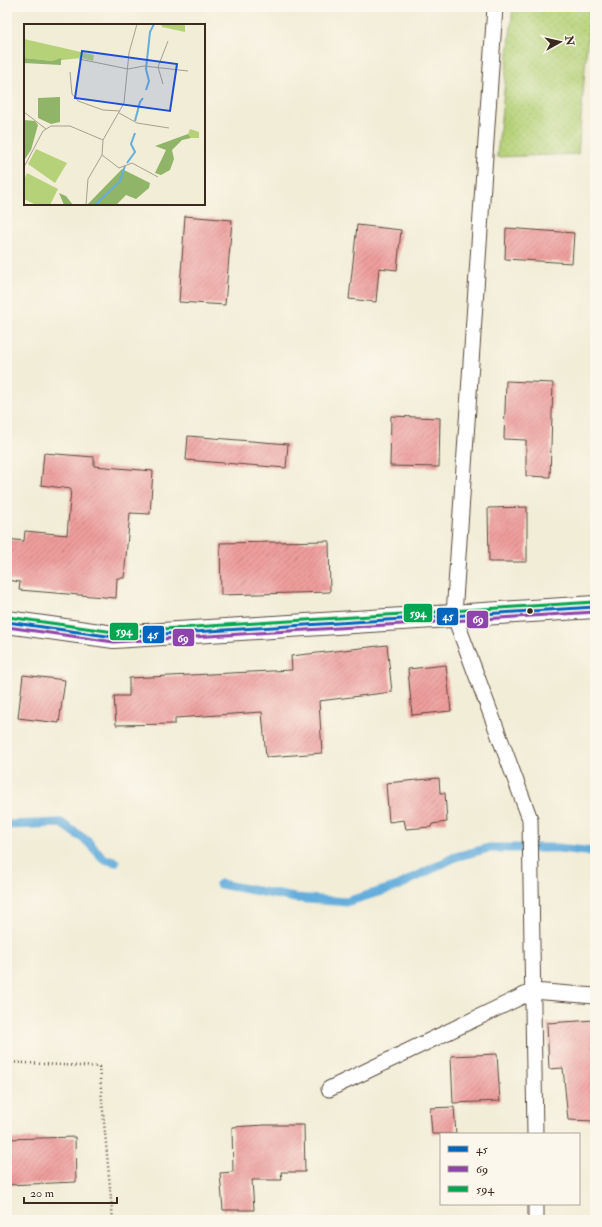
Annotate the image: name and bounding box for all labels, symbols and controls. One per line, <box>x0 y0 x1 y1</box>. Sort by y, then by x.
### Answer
north arrow <box>540 22 580 62</box>
inset map <box>24 24 205 205</box>
text: N <box>562 34 577 48</box>
line badge: 594 <box>403 603 433 623</box>
unlabelled marker <box>525 606 535 616</box>
text: 594 <box>410 607 427 621</box>
line badge: 45 <box>436 607 459 626</box>
text: 45 <box>442 610 454 624</box>
line badge: 69 <box>466 610 489 629</box>
text: 69 <box>472 613 484 626</box>
line badge: 594 <box>109 622 139 641</box>
text: 594 <box>116 625 133 639</box>
line badge: 45 <box>142 625 165 644</box>
text: 45 <box>147 628 159 642</box>
line badge: 69 <box>172 628 195 647</box>
text: 69 <box>177 632 189 645</box>
legend <box>440 1133 580 1205</box>
text: 45 <box>476 1142 488 1157</box>
text: 69 <box>476 1162 488 1177</box>
scale bar <box>24 1179 117 1205</box>
text: 594 <box>476 1182 494 1197</box>
text: 20 m <box>30 1186 55 1201</box>

